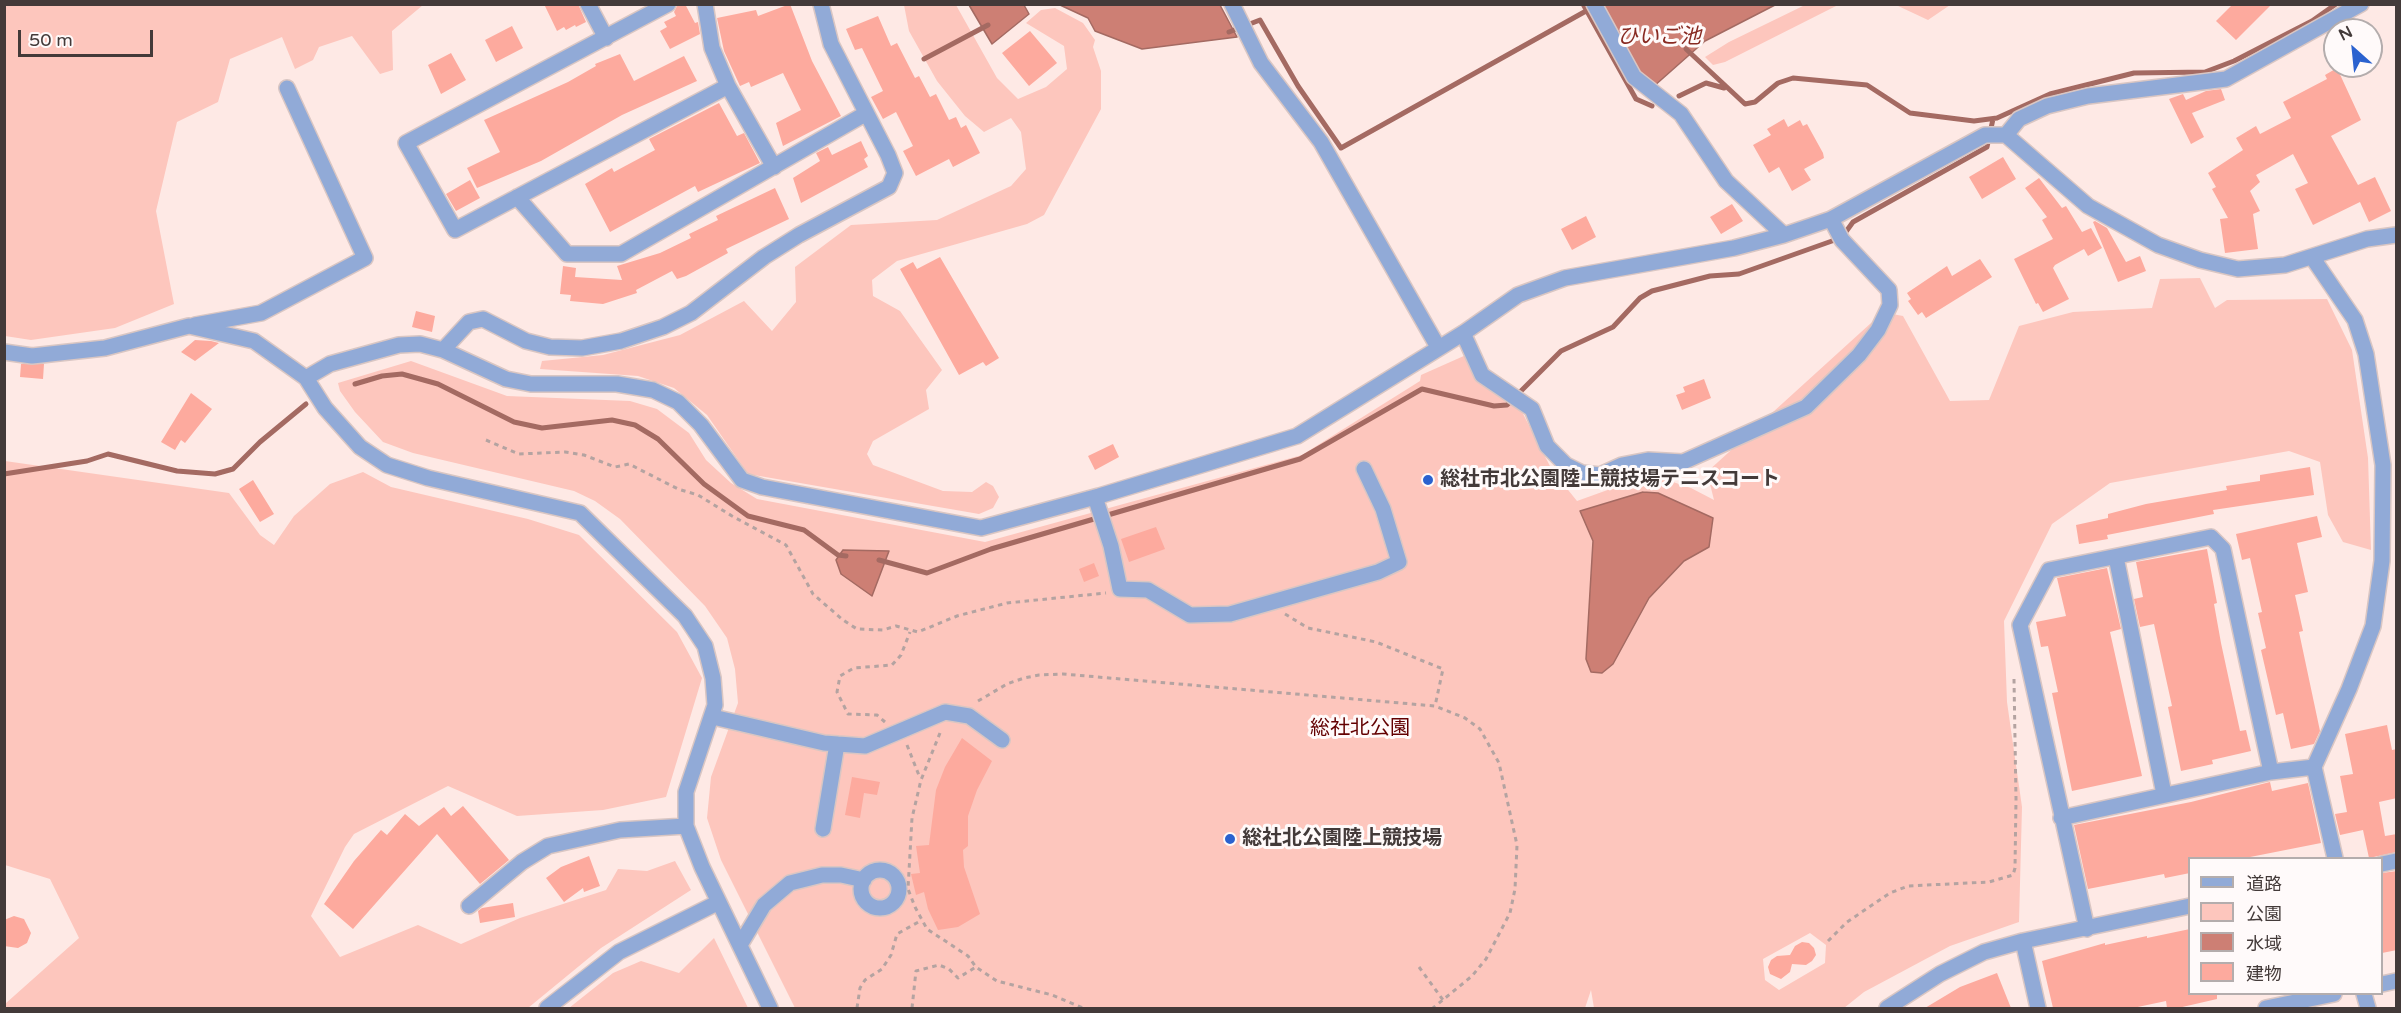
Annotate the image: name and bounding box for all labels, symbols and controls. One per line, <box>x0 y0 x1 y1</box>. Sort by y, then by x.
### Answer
scale bar <box>21 18 156 56</box>
north arrow <box>2323 18 2383 78</box>
text: N <box>2335 22 2356 46</box>
water label: ひいご池 <box>1617 24 1701 50</box>
text: 50 m <box>29 29 73 51</box>
place label: 総社市北公園陸上競技場テニスコート <box>1440 468 1780 492</box>
marker: 総社市北公園陸上競技場テニスコート <box>1421 473 1435 487</box>
park label: 総社北公園 <box>1310 717 1410 741</box>
place label: 総社北公園陸上競技場 <box>1242 827 1442 851</box>
marker: 総社北公園陸上競技場 <box>1223 832 1237 846</box>
legend <box>2188 857 2383 995</box>
text: 道路 <box>2246 873 2282 895</box>
text: 公園 <box>2246 903 2282 925</box>
text: 水域 <box>2246 933 2282 955</box>
text: 建物 <box>2246 963 2282 985</box>

